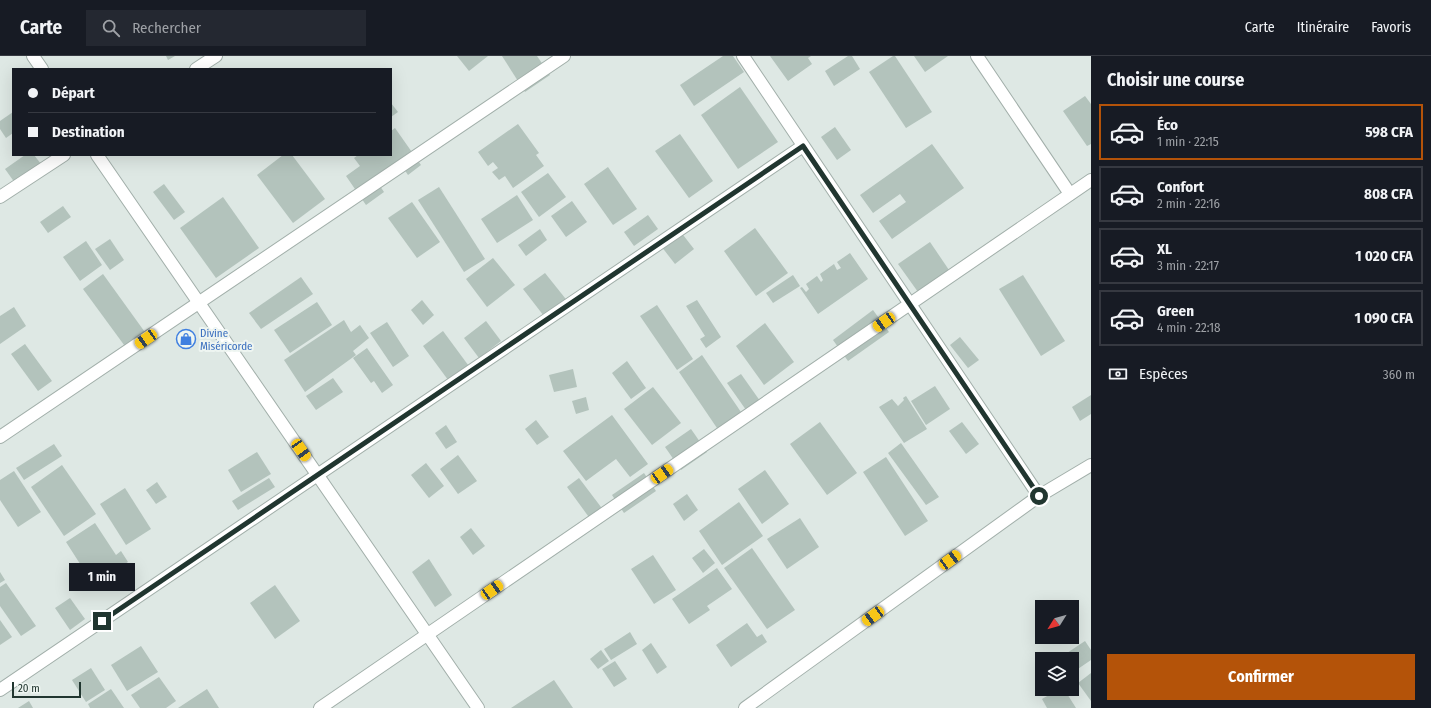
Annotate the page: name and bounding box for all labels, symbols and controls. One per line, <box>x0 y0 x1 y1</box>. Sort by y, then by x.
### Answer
search box <box>86 10 366 46</box>
text: Carte <box>20 16 62 39</box>
icon: search <box>100 17 122 39</box>
text: Rechercher <box>132 19 201 37</box>
text: Carte <box>1245 19 1275 36</box>
text: Itinéraire <box>1297 19 1349 36</box>
text: Favoris <box>1371 19 1411 36</box>
text: Choisir une course <box>1107 69 1244 91</box>
text: Départ <box>52 84 95 102</box>
icon: car <box>1109 114 1145 150</box>
text: Éco <box>1157 116 1178 134</box>
text: Destination <box>52 123 125 141</box>
text: 598 CFA <box>1365 123 1413 141</box>
text: 1 min · 22:15 <box>1157 134 1219 149</box>
icon: car <box>1109 176 1145 212</box>
text: Confort <box>1157 178 1204 196</box>
text: 808 CFA <box>1364 185 1413 203</box>
text: 2 min · 22:16 <box>1157 196 1220 211</box>
icon: car <box>1109 238 1145 274</box>
text: XL <box>1157 240 1172 258</box>
text: 1 020 CFA <box>1355 247 1413 265</box>
text: 3 min · 22:17 <box>1157 258 1219 273</box>
icon: car <box>1109 300 1145 336</box>
text: Green <box>1157 302 1194 320</box>
text: 1 090 CFA <box>1355 309 1413 327</box>
car <box>871 310 897 334</box>
text: 4 min · 22:18 <box>1157 320 1221 335</box>
car <box>133 327 159 351</box>
place label: Divine Miséricorde <box>200 327 252 353</box>
shop icon: Divine Miséricorde <box>175 328 197 350</box>
icon: cash <box>1107 363 1129 385</box>
text: Espèces <box>1139 365 1188 383</box>
text: 360 m <box>1383 367 1415 382</box>
car <box>289 437 313 463</box>
car <box>649 462 675 486</box>
route start <box>1030 487 1048 505</box>
car <box>937 548 963 572</box>
callout: 1 min <box>69 563 135 591</box>
text: 1 min <box>88 569 116 584</box>
car <box>479 578 505 602</box>
north arrow <box>1035 600 1079 644</box>
map controls <box>1035 600 1079 696</box>
car <box>860 604 886 628</box>
route end <box>93 612 111 630</box>
button: layers <box>1035 652 1079 696</box>
button: Confirmer <box>1107 654 1415 700</box>
scale bar <box>12 680 81 699</box>
text: 20 m <box>18 682 40 695</box>

